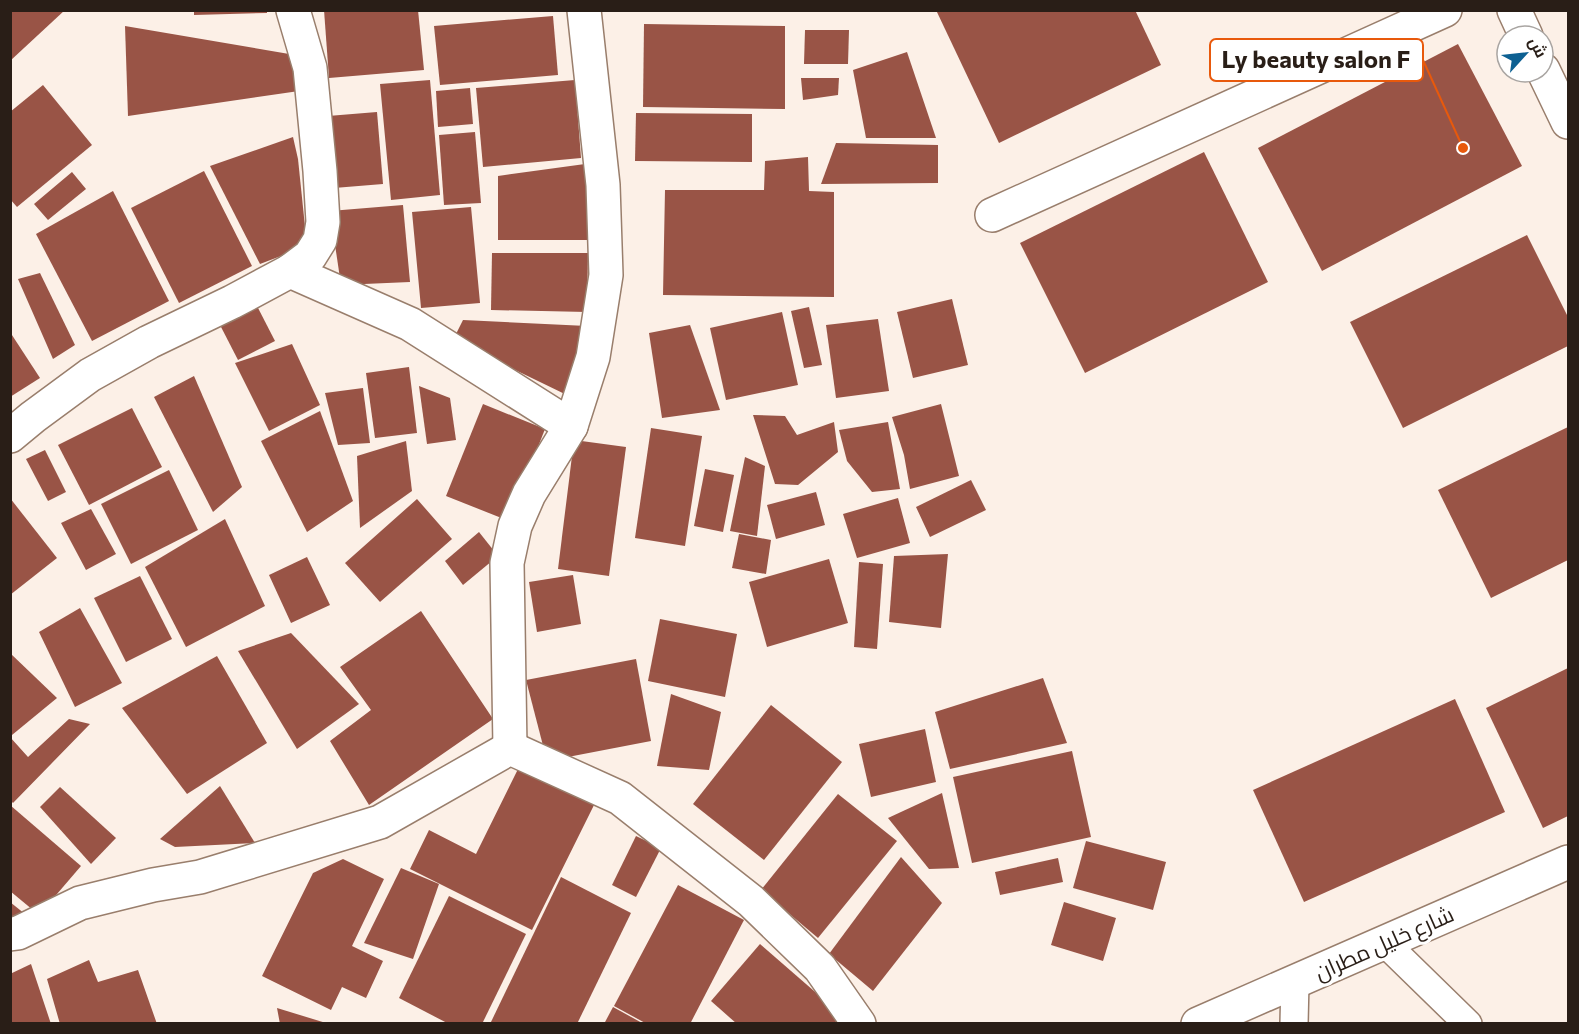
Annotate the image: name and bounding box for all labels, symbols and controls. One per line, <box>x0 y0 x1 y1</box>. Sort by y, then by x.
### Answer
north arrow <box>1495 24 1555 84</box>
text: ش <box>1525 34 1552 61</box>
callout: Ly beauty salon F <box>1210 39 1423 81</box>
text: Ly beauty salon F <box>1222 44 1410 73</box>
street label: شارع خليل مطران <box>1310 900 1458 987</box>

